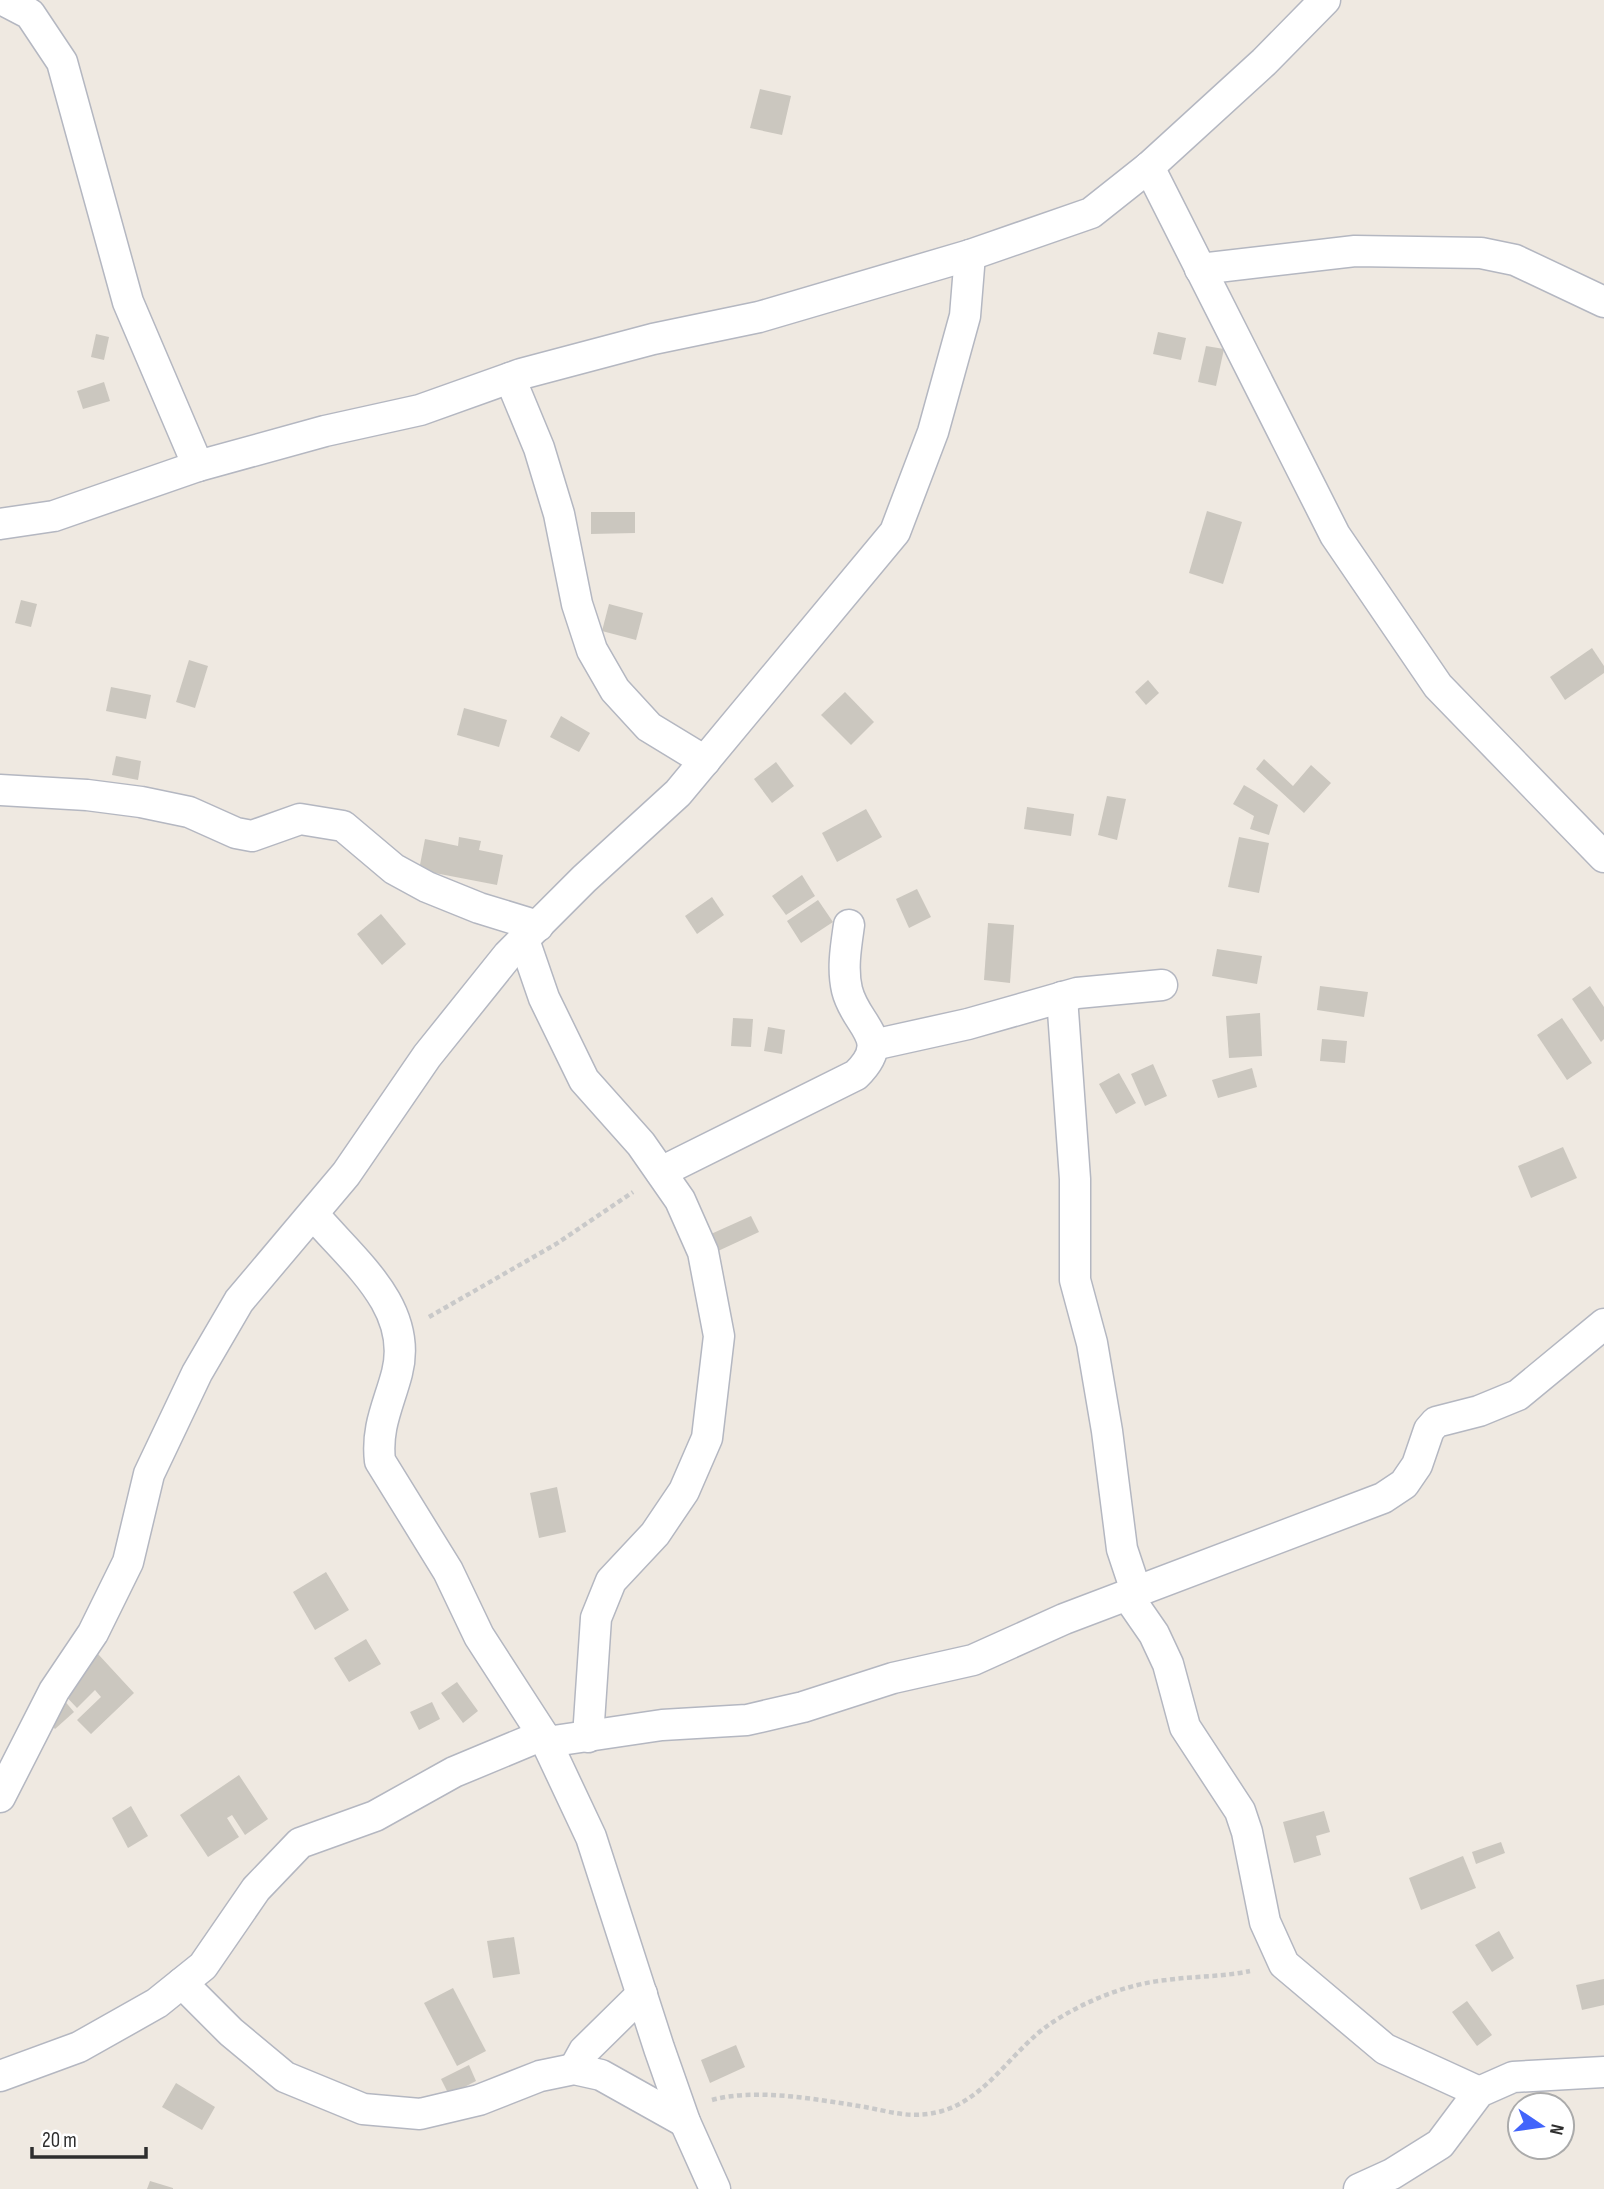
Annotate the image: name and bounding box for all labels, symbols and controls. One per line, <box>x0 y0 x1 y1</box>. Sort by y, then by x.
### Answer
north arrow <box>1506 2091 1576 2161</box>
scale bar <box>32 2116 145 2160</box>
text: N <box>1544 2122 1568 2137</box>
text: 20 m <box>42 2128 77 2153</box>

